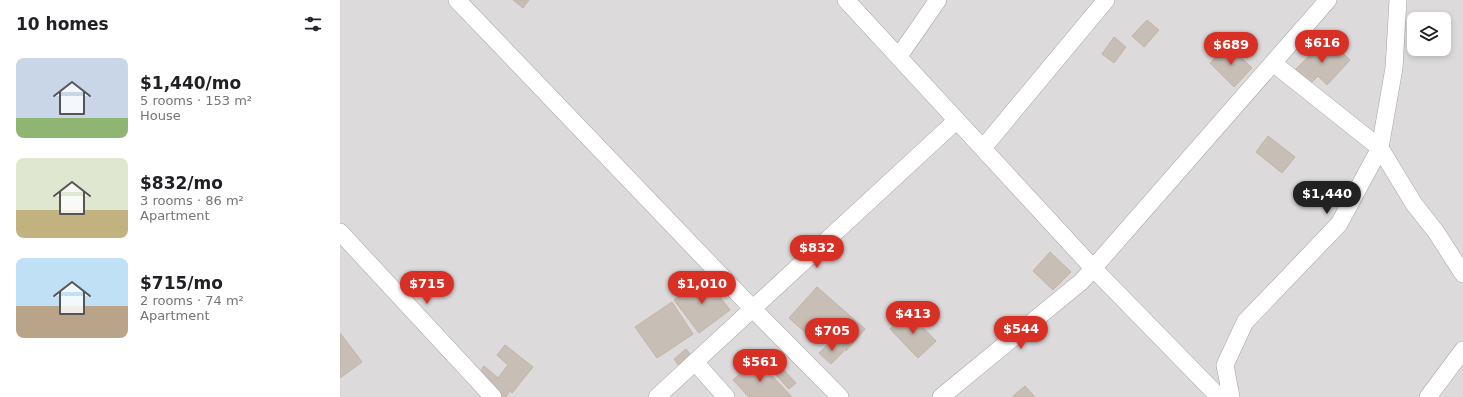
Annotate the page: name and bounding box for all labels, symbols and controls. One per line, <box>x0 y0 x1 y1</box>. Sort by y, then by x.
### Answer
map controls <box>1407 12 1451 56</box>
button: layers <box>1407 12 1451 56</box>
icon: filters <box>302 13 324 35</box>
text: 10 homes <box>16 14 109 34</box>
pin: $616 <box>1298 30 1346 64</box>
pin: $689 <box>1207 32 1255 66</box>
text: $616 <box>1304 35 1340 50</box>
text: $689 <box>1213 37 1249 52</box>
text: $1,440/mo <box>140 73 241 93</box>
icon: home <box>48 74 96 122</box>
text: 5 rooms · 153 m² <box>140 93 252 108</box>
text: House <box>140 108 181 123</box>
text: $832/mo <box>140 173 223 193</box>
icon: home <box>48 174 96 222</box>
pin: $1,440 <box>1294 181 1360 215</box>
text: $1,440 <box>1302 186 1352 201</box>
text: 3 rooms · 86 m² <box>140 193 244 208</box>
text: Apartment <box>140 208 210 223</box>
pin: $832 <box>793 235 841 269</box>
text: $832 <box>799 240 835 255</box>
pin: $715 <box>403 271 451 305</box>
pin: $1,010 <box>669 271 735 305</box>
text: $715/mo <box>140 273 223 293</box>
icon: home <box>48 274 96 322</box>
text: $715 <box>409 276 445 291</box>
text: $1,010 <box>677 276 727 291</box>
text: 2 rooms · 74 m² <box>140 293 244 308</box>
pin: $413 <box>889 301 937 335</box>
text: $413 <box>895 306 931 321</box>
text: Apartment <box>140 308 210 323</box>
pin: $544 <box>997 316 1045 350</box>
pin: $705 <box>808 318 856 352</box>
text: $544 <box>1003 321 1039 336</box>
text: $705 <box>814 323 850 338</box>
pin: $561 <box>736 349 784 383</box>
text: $561 <box>742 354 778 369</box>

